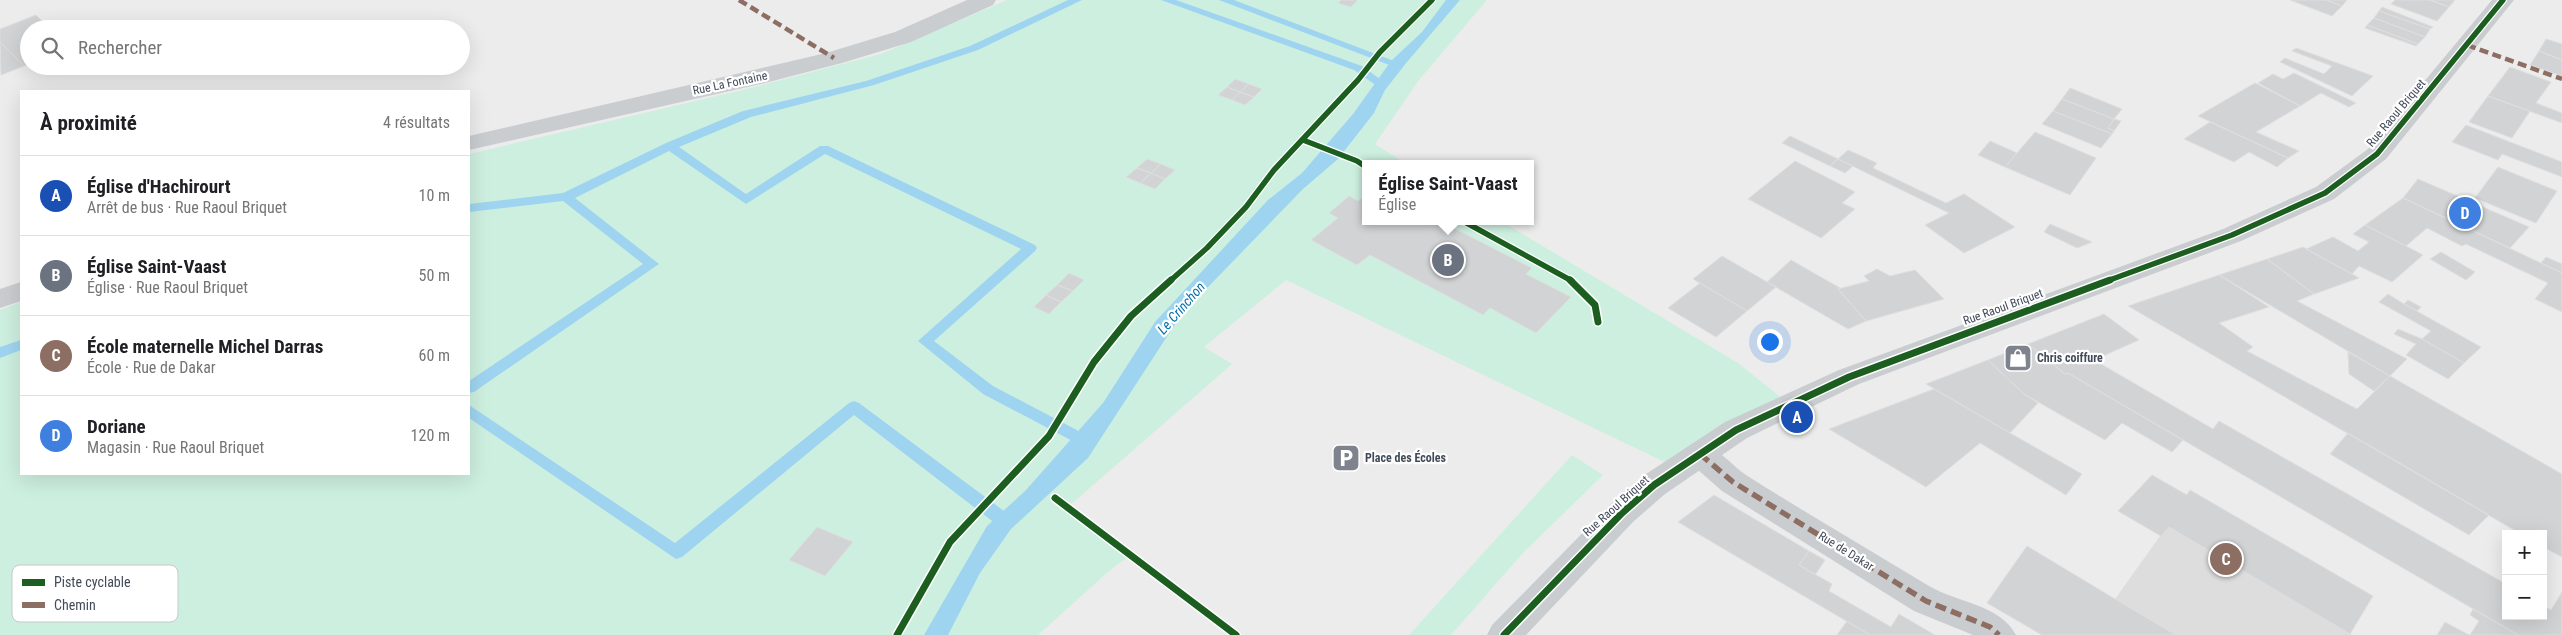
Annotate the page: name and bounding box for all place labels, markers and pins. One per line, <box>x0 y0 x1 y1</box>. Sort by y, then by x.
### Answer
pin: D <box>2449 194 2481 232</box>
pin: B <box>1432 241 1464 279</box>
shop icon: Chris coiffure <box>2003 343 2033 373</box>
place label: Chris coiffure <box>2037 351 2103 365</box>
pin: A <box>1781 398 1813 436</box>
parking icon: Place des Écoles <box>1331 443 1361 473</box>
place label: Place des Écoles <box>1365 450 1446 465</box>
pin: C <box>2210 540 2242 578</box>

